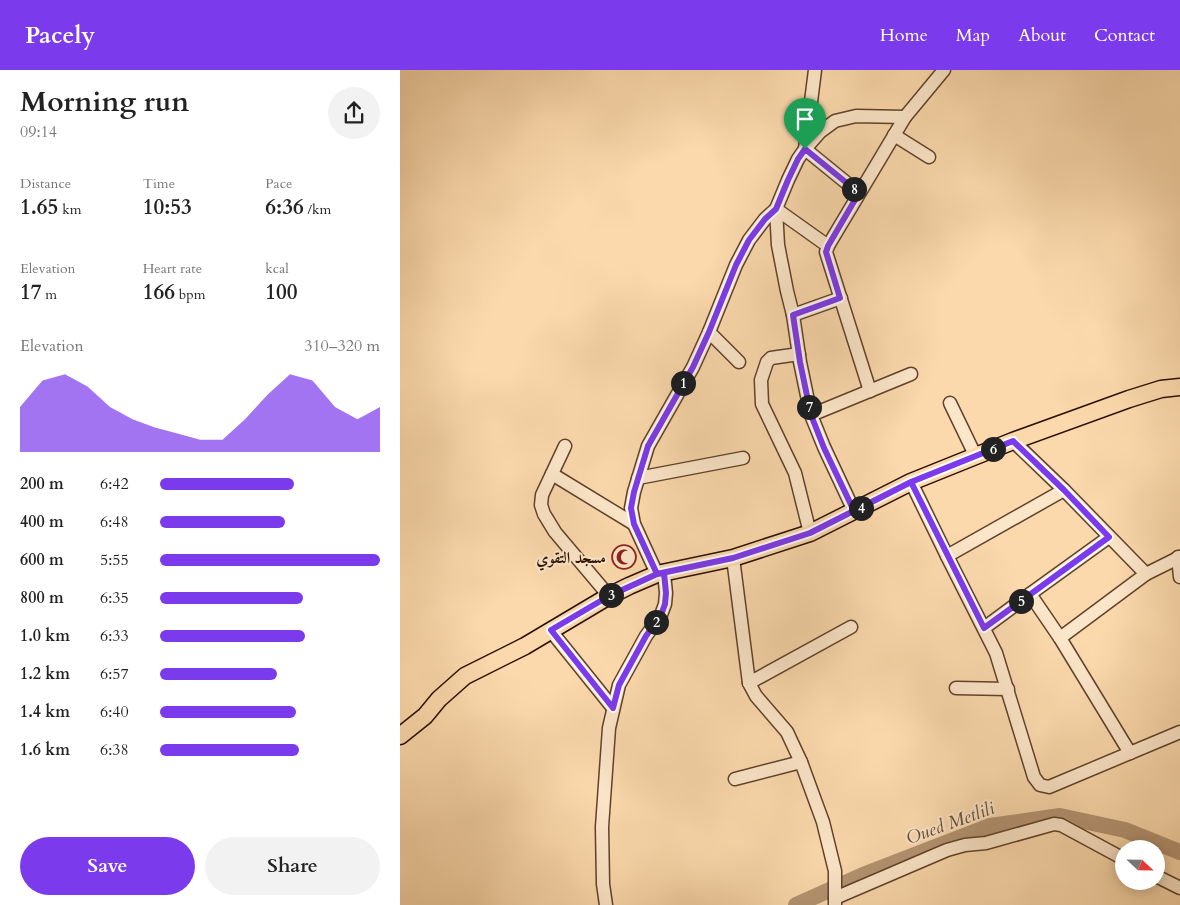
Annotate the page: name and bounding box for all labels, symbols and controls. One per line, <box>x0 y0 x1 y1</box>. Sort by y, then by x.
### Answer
text: Pacely <box>25 19 95 52</box>
text: Home <box>880 23 928 48</box>
text: Map <box>956 23 990 48</box>
text: About <box>1018 23 1066 48</box>
text: Contact <box>1094 23 1155 48</box>
text: Morning run <box>20 83 189 121</box>
button: share <box>328 87 380 139</box>
pin <box>784 98 826 149</box>
icon: arrive <box>791 105 819 133</box>
text: 09:14 <box>20 121 57 143</box>
text: Distance <box>20 174 71 193</box>
text: Time <box>143 174 175 193</box>
text: Pace <box>265 174 292 193</box>
pin: 8 <box>842 176 866 202</box>
text: 8 <box>851 180 858 199</box>
text: 1.65 <box>20 193 58 222</box>
text: 10:53 <box>143 193 192 222</box>
text: 6:36 <box>265 193 304 222</box>
text: km <box>58 200 81 219</box>
text: /km <box>304 200 331 219</box>
text: Elevation <box>20 259 76 278</box>
text: Heart rate <box>143 259 202 278</box>
text: kcal <box>265 259 289 278</box>
text: 17 <box>20 278 42 307</box>
text: 166 <box>143 278 175 307</box>
text: 100 <box>265 278 298 307</box>
text: m <box>42 285 57 304</box>
text: bpm <box>175 285 206 304</box>
text: Elevation <box>20 335 84 357</box>
text: 310–320 m <box>304 335 380 357</box>
pin: 1 <box>670 370 696 396</box>
text: 1 <box>680 374 687 393</box>
pin: 7 <box>796 394 822 420</box>
text: 7 <box>806 398 813 417</box>
pin: 6 <box>980 436 1006 462</box>
text: 6 <box>990 440 997 459</box>
text: 200 m <box>20 473 64 495</box>
text: 6:42 <box>100 473 129 495</box>
pin: 4 <box>848 496 874 520</box>
text: 4 <box>858 499 865 518</box>
text: 400 m <box>20 511 64 533</box>
text: 6:48 <box>100 511 129 533</box>
mosque icon: مسجد التقوي <box>611 544 637 570</box>
place label: مسجد التقوي <box>536 547 606 571</box>
text: 600 m <box>20 549 64 571</box>
text: 5:55 <box>100 549 129 571</box>
pin: 3 <box>598 582 624 608</box>
text: 3 <box>608 586 615 605</box>
text: 800 m <box>20 587 64 609</box>
text: 6:35 <box>100 587 129 609</box>
pin: 5 <box>1008 588 1034 614</box>
text: 5 <box>1018 592 1025 611</box>
pin: 2 <box>644 610 668 634</box>
text: 2 <box>653 613 660 632</box>
text: 1.0 km <box>20 625 70 647</box>
text: 6:33 <box>100 625 129 647</box>
text: 1.2 km <box>20 663 70 685</box>
text: 6:57 <box>100 663 129 685</box>
text: 1.4 km <box>20 701 70 723</box>
text: 6:40 <box>100 701 129 723</box>
text: 1.6 km <box>20 739 70 761</box>
text: 6:38 <box>100 739 129 761</box>
water label: Oued Metlili <box>902 796 999 851</box>
button: Save <box>20 837 195 895</box>
button: Share <box>205 837 380 895</box>
north arrow <box>1115 840 1165 890</box>
map controls <box>1115 840 1165 890</box>

